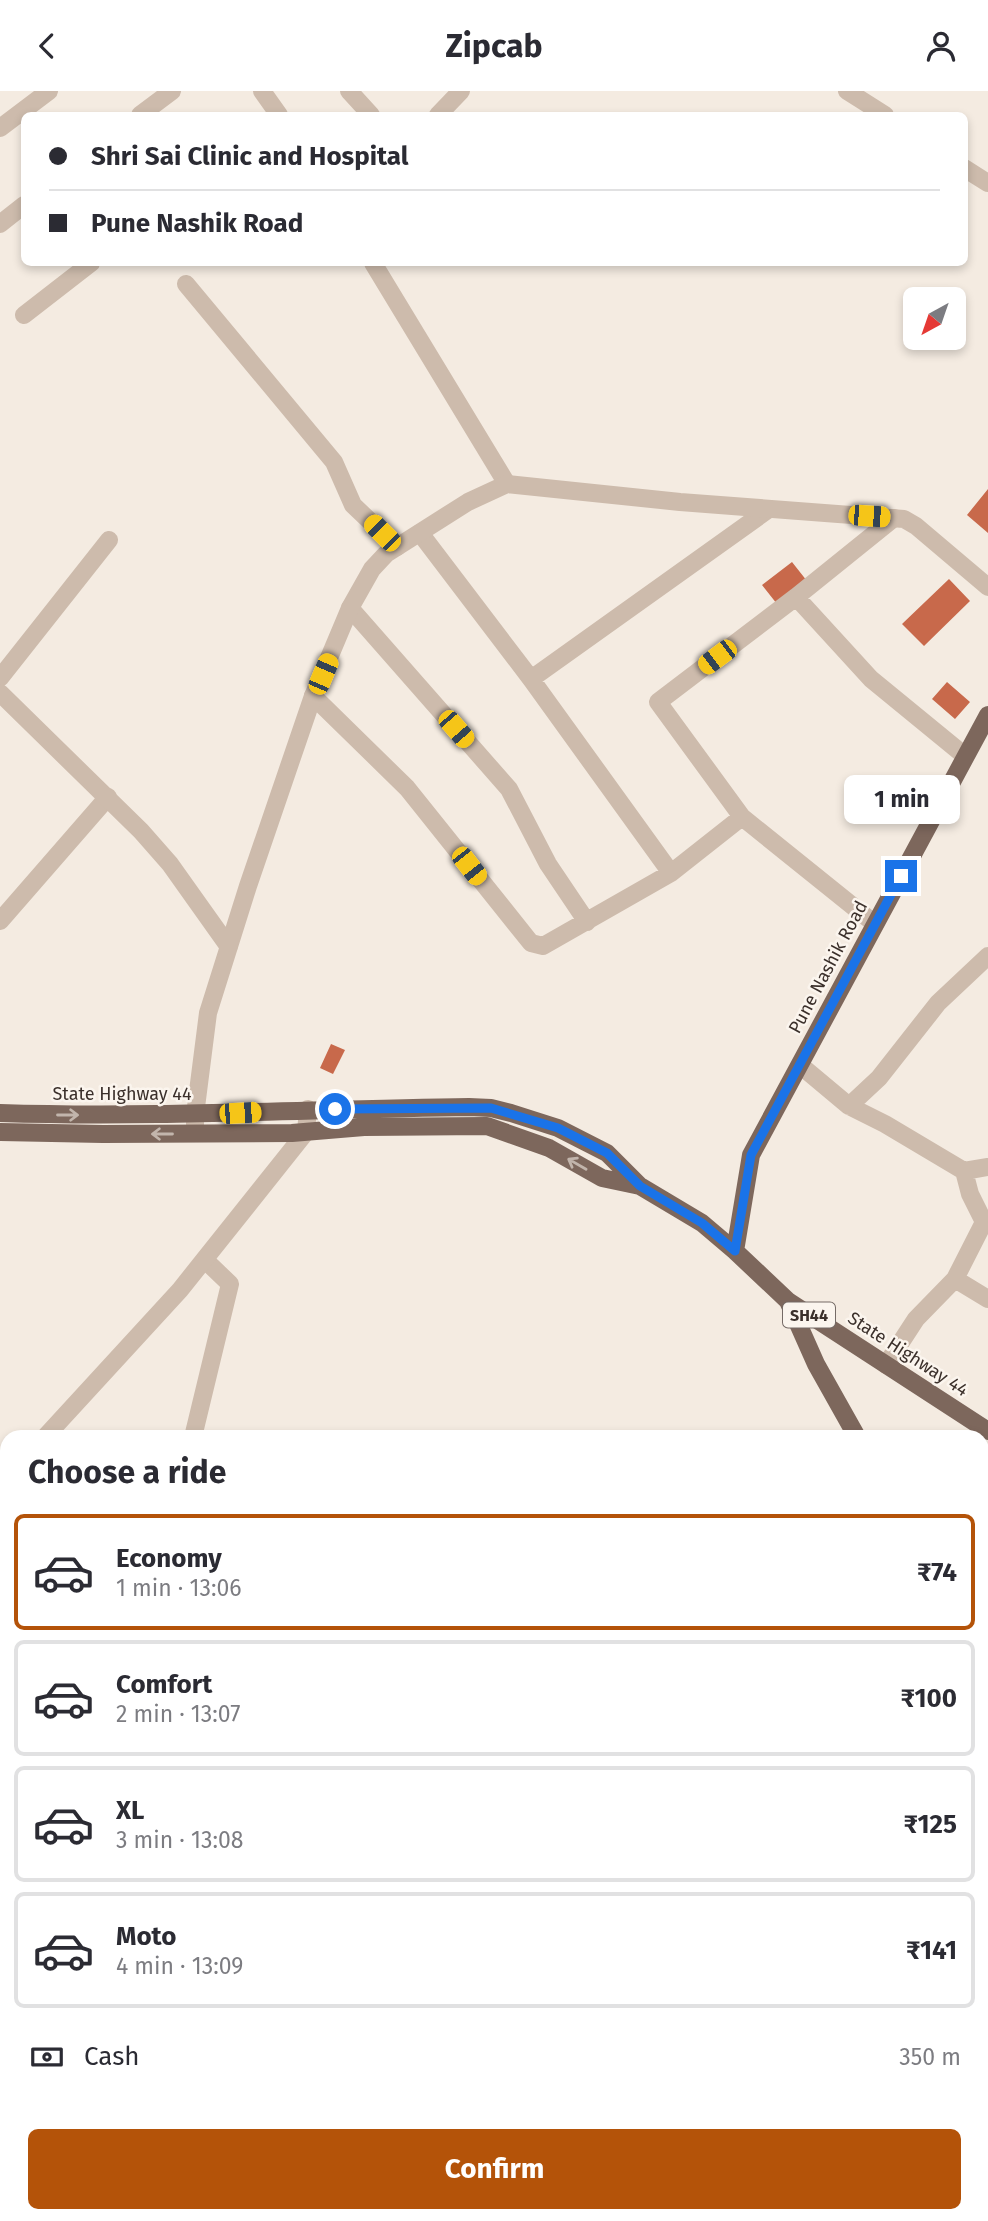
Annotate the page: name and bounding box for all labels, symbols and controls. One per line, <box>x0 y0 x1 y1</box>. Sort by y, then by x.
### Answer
icon: back <box>28 27 66 65</box>
text: Zipcab <box>445 27 543 65</box>
icon: person <box>922 27 960 65</box>
text: Shri Sai Clinic and Hospital <box>91 141 408 172</box>
text: Pune Nashik Road <box>91 208 303 239</box>
north arrow <box>903 287 966 350</box>
map controls <box>903 287 966 350</box>
car <box>848 504 891 528</box>
car <box>360 511 405 555</box>
car <box>694 636 741 678</box>
car <box>306 651 341 697</box>
car <box>435 706 478 752</box>
callout: 1 min <box>843 775 959 823</box>
text: 1 min <box>874 785 930 813</box>
car <box>448 843 491 889</box>
route end <box>885 860 917 892</box>
street label: Pune Nashik Road <box>784 897 872 1037</box>
street label: State Highway 44 <box>53 1083 192 1105</box>
route start <box>319 1093 351 1125</box>
car <box>219 1101 262 1125</box>
one-way arrow <box>56 1108 79 1122</box>
one-way arrow <box>150 1127 173 1141</box>
one-way arrow <box>567 1157 587 1171</box>
road number: SH44 <box>783 1303 835 1327</box>
street label: State Highway 44 <box>844 1307 973 1401</box>
text: Choose a ride <box>28 1453 226 1491</box>
icon: car <box>32 1541 95 1604</box>
text: Economy <box>116 1543 222 1574</box>
text: ₹74 <box>917 1557 957 1588</box>
text: 1 min · 13:06 <box>116 1574 242 1602</box>
icon: car <box>32 1667 95 1730</box>
text: Comfort <box>116 1669 212 1700</box>
text: ₹100 <box>900 1683 957 1714</box>
text: 2 min · 13:07 <box>116 1700 240 1728</box>
icon: car <box>32 1793 95 1856</box>
text: XL <box>116 1795 144 1826</box>
text: ₹125 <box>903 1809 957 1840</box>
text: 3 min · 13:08 <box>116 1826 243 1854</box>
icon: car <box>32 1919 95 1982</box>
text: Moto <box>116 1921 176 1952</box>
text: ₹141 <box>906 1935 957 1966</box>
text: 4 min · 13:09 <box>116 1952 243 1980</box>
icon: cash <box>28 2038 66 2076</box>
text: Cash <box>84 2041 140 2072</box>
text: 350 m <box>899 2043 961 2071</box>
button: Confirm <box>28 2129 961 2209</box>

